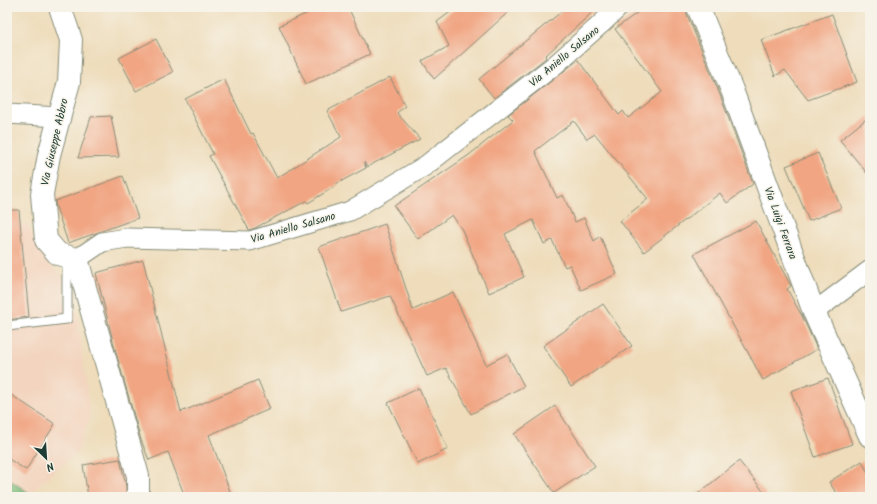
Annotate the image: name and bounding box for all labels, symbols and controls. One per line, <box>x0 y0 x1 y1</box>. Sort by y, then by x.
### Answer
street label: Via Aniello Salsano <box>525 22 604 92</box>
street label: Via Giuseppe Abbro <box>36 97 74 188</box>
street label: Via Luigi Ferrara <box>759 184 802 262</box>
street label: Via Aniello Salsano <box>249 207 338 249</box>
north arrow <box>26 438 66 478</box>
text: N <box>43 457 57 476</box>

